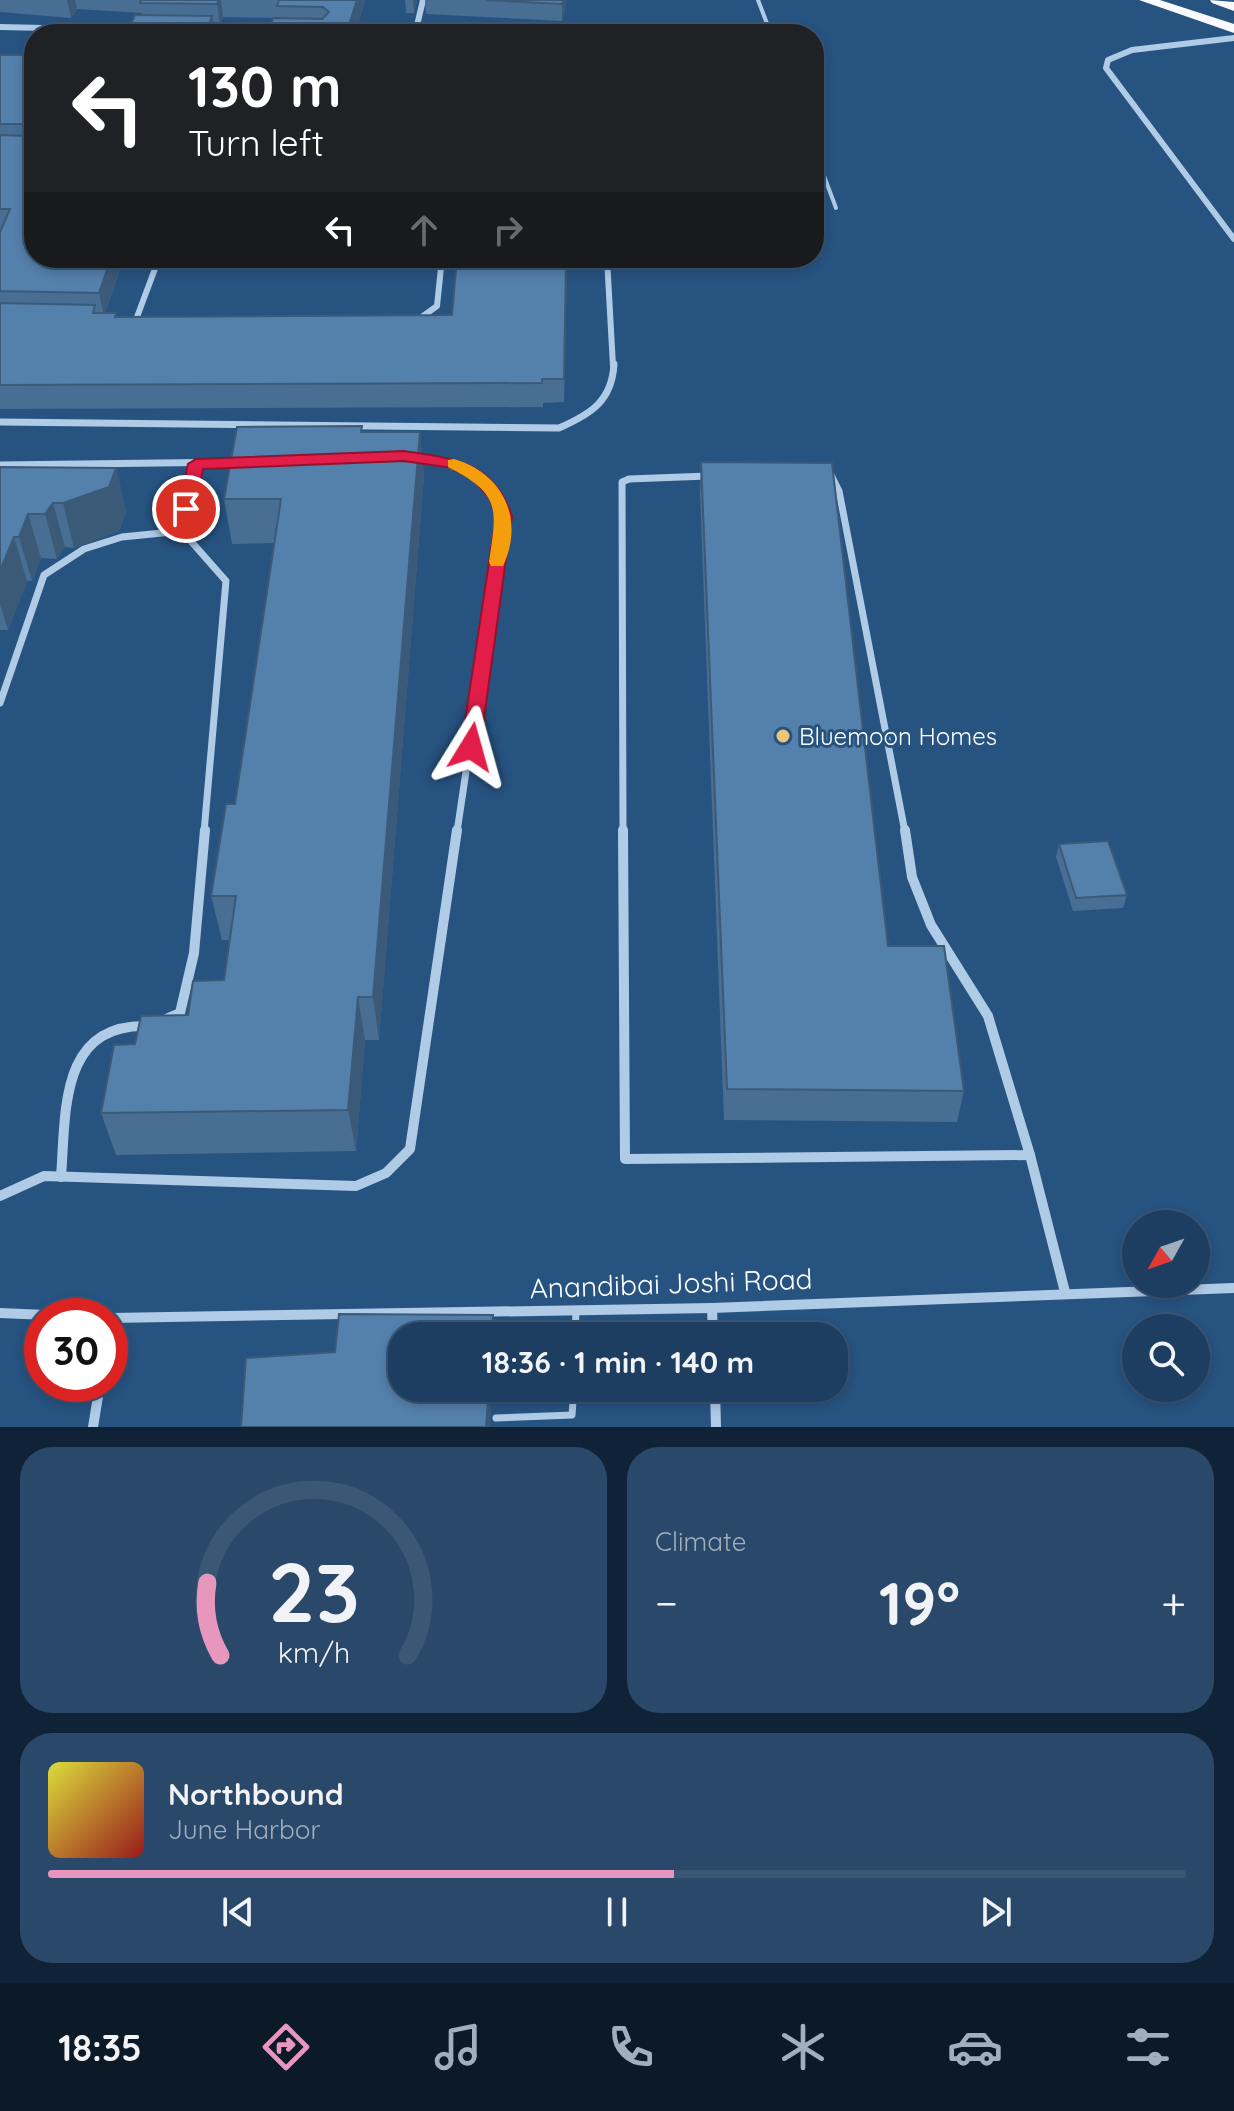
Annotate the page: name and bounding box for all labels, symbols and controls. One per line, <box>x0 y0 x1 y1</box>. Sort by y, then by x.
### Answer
text: 130 m <box>188 51 342 121</box>
icon: left <box>56 56 160 160</box>
text: Turn left <box>188 120 324 165</box>
icon: left <box>318 208 362 252</box>
icon: ahead <box>402 208 446 252</box>
icon: right <box>486 208 530 252</box>
pin <box>152 475 220 543</box>
icon: arrive <box>164 487 208 531</box>
position arrow <box>429 705 513 789</box>
place label: Bluemoon Homes <box>799 721 997 751</box>
marker: Bluemoon Homes <box>774 727 792 745</box>
north arrow <box>1122 1210 1210 1298</box>
map controls <box>1122 1210 1210 1402</box>
street label: Anandibai Joshi Road <box>529 1261 813 1305</box>
speed limit sign: 30 <box>24 1298 128 1402</box>
button: search <box>1122 1314 1210 1402</box>
text: 18:36 · 1 min · 140 m <box>482 1343 754 1381</box>
text: Climate <box>655 1525 746 1558</box>
text: 23 <box>267 1539 360 1643</box>
text: 19° <box>879 1565 960 1640</box>
text: − <box>655 1575 678 1630</box>
text: + <box>1161 1575 1186 1630</box>
text: km/h <box>277 1634 350 1670</box>
text: Northbound <box>168 1775 344 1813</box>
text: June Harbor <box>168 1813 320 1846</box>
icon: previous <box>216 1890 260 1934</box>
icon: pause <box>595 1890 639 1934</box>
icon: next <box>974 1890 1018 1934</box>
icon: directions <box>258 2019 314 2075</box>
icon: music <box>430 2019 486 2075</box>
icon: phone <box>603 2019 659 2075</box>
icon: climate <box>775 2019 831 2075</box>
icon: car <box>947 2019 1003 2075</box>
icon: filters <box>1120 2019 1176 2075</box>
text: 18:35 <box>58 2025 142 2070</box>

